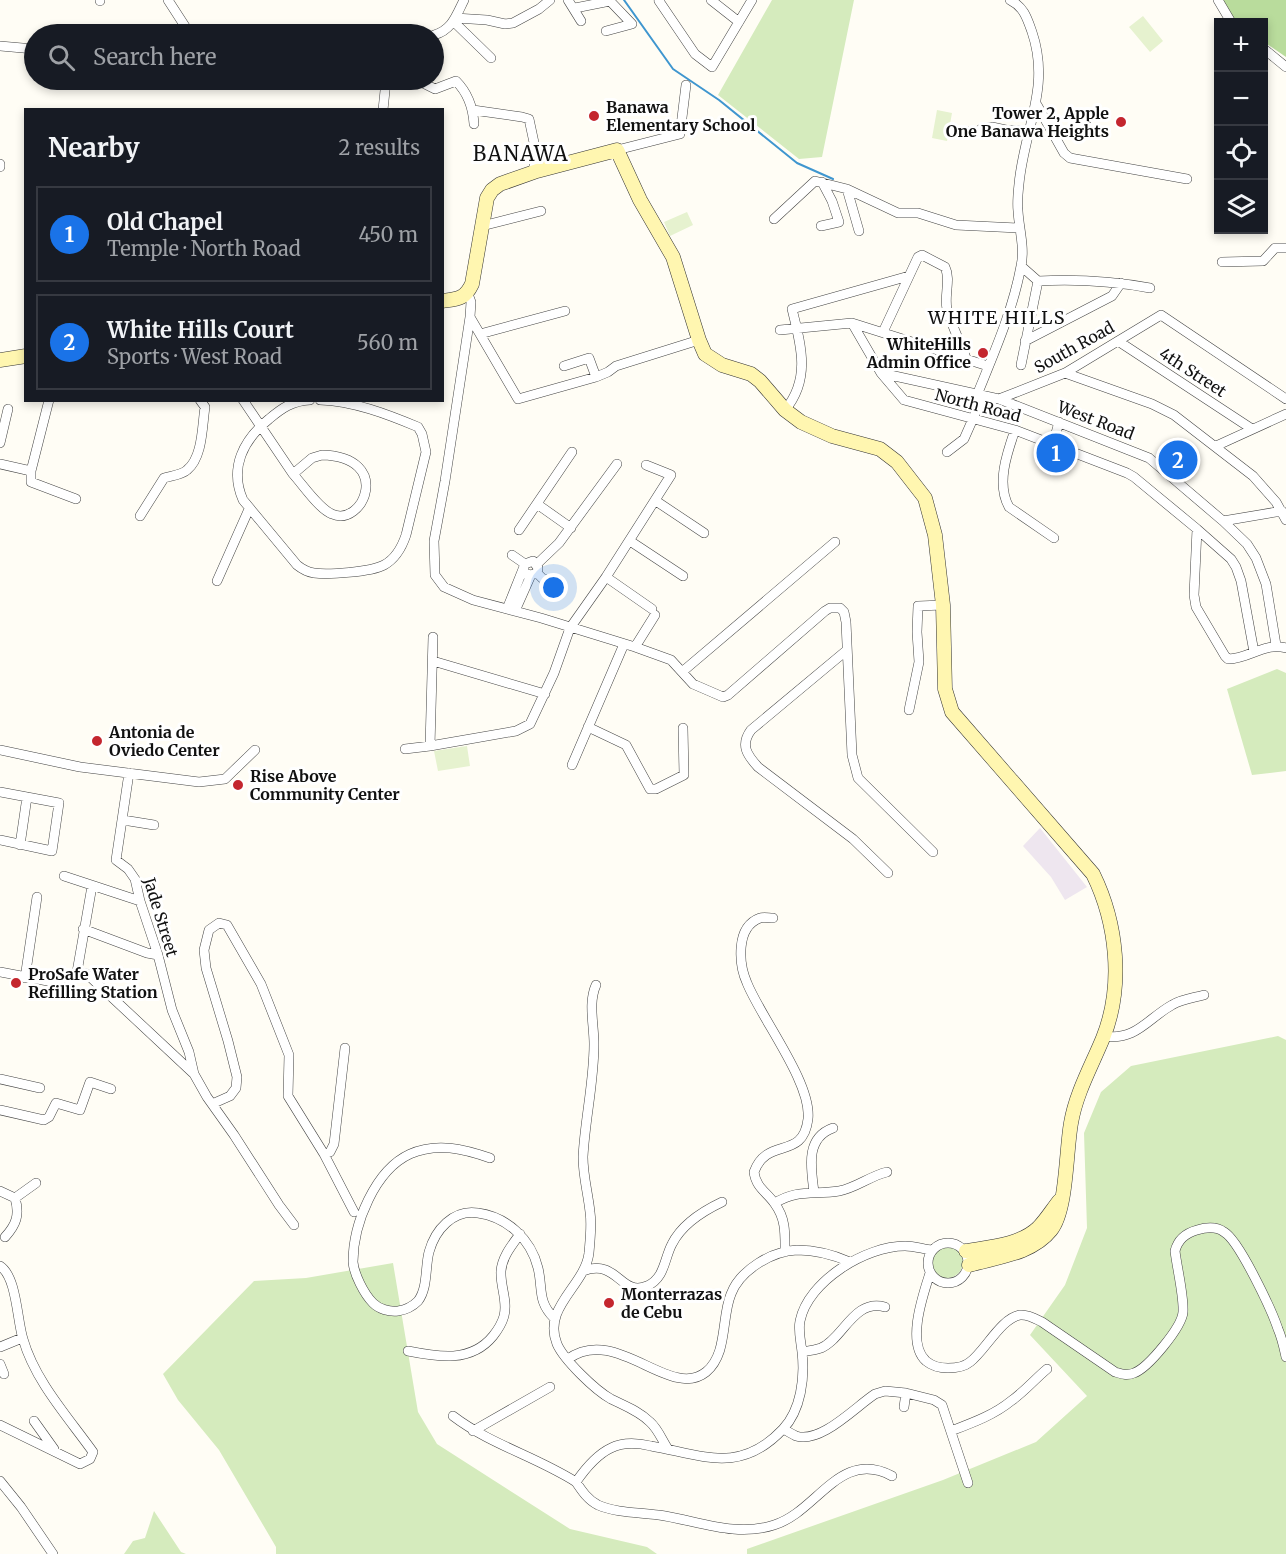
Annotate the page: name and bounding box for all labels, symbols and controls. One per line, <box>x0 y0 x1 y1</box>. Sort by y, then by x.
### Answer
map controls <box>1214 18 1268 234</box>
button: + <box>1214 18 1268 72</box>
search box <box>24 24 444 90</box>
icon: search <box>45 41 78 74</box>
text: Search here <box>93 43 216 71</box>
button: − <box>1214 72 1268 126</box>
place label: Banawa Elementary School <box>606 97 755 135</box>
place label: Tower 2, Apple One Banawa Heights <box>946 103 1109 141</box>
marker: Banawa Elementary School <box>587 109 601 123</box>
marker: Tower 2, Apple One Banawa Heights <box>1114 115 1128 129</box>
button: locate <box>1214 126 1268 180</box>
text: Nearby <box>48 131 140 164</box>
text: 2 results <box>338 135 420 160</box>
district label: BANAWA <box>473 141 569 166</box>
button: layers <box>1214 180 1268 234</box>
text: Old Chapel <box>107 208 223 236</box>
text: 1 <box>65 222 74 247</box>
text: 450 m <box>359 222 418 247</box>
text: Temple · North Road <box>107 236 301 261</box>
district label: WHITE HILLS <box>927 306 1066 329</box>
text: White Hills Court <box>107 316 294 344</box>
street label: South Road <box>1031 317 1118 377</box>
text: 2 <box>64 330 75 355</box>
text: 560 m <box>357 330 418 355</box>
place label: WhiteHills Admin Office <box>866 334 971 372</box>
street label: 4th Street <box>1156 343 1231 401</box>
text: Sports · West Road <box>107 344 282 369</box>
marker: WhiteHills Admin Office <box>976 346 990 360</box>
street label: North Road <box>933 384 1023 426</box>
street label: West Road <box>1054 396 1137 444</box>
pin: 1 <box>1036 430 1076 476</box>
pin: 2 <box>1158 438 1198 482</box>
your location <box>539 573 568 602</box>
place label: Antonia de Oviedo Center <box>108 722 220 760</box>
marker: Antonia de Oviedo Center <box>90 734 104 748</box>
place label: Rise Above Community Center <box>250 766 400 804</box>
marker: Rise Above Community Center <box>231 778 245 792</box>
street label: Jade Street <box>139 874 183 960</box>
place label: ProSafe Water Refilling Station <box>28 964 158 1002</box>
marker: ProSafe Water Refilling Station <box>9 976 23 990</box>
place label: Monterrazas de Cebu <box>621 1284 722 1322</box>
marker: Monterrazas de Cebu <box>602 1296 616 1310</box>

